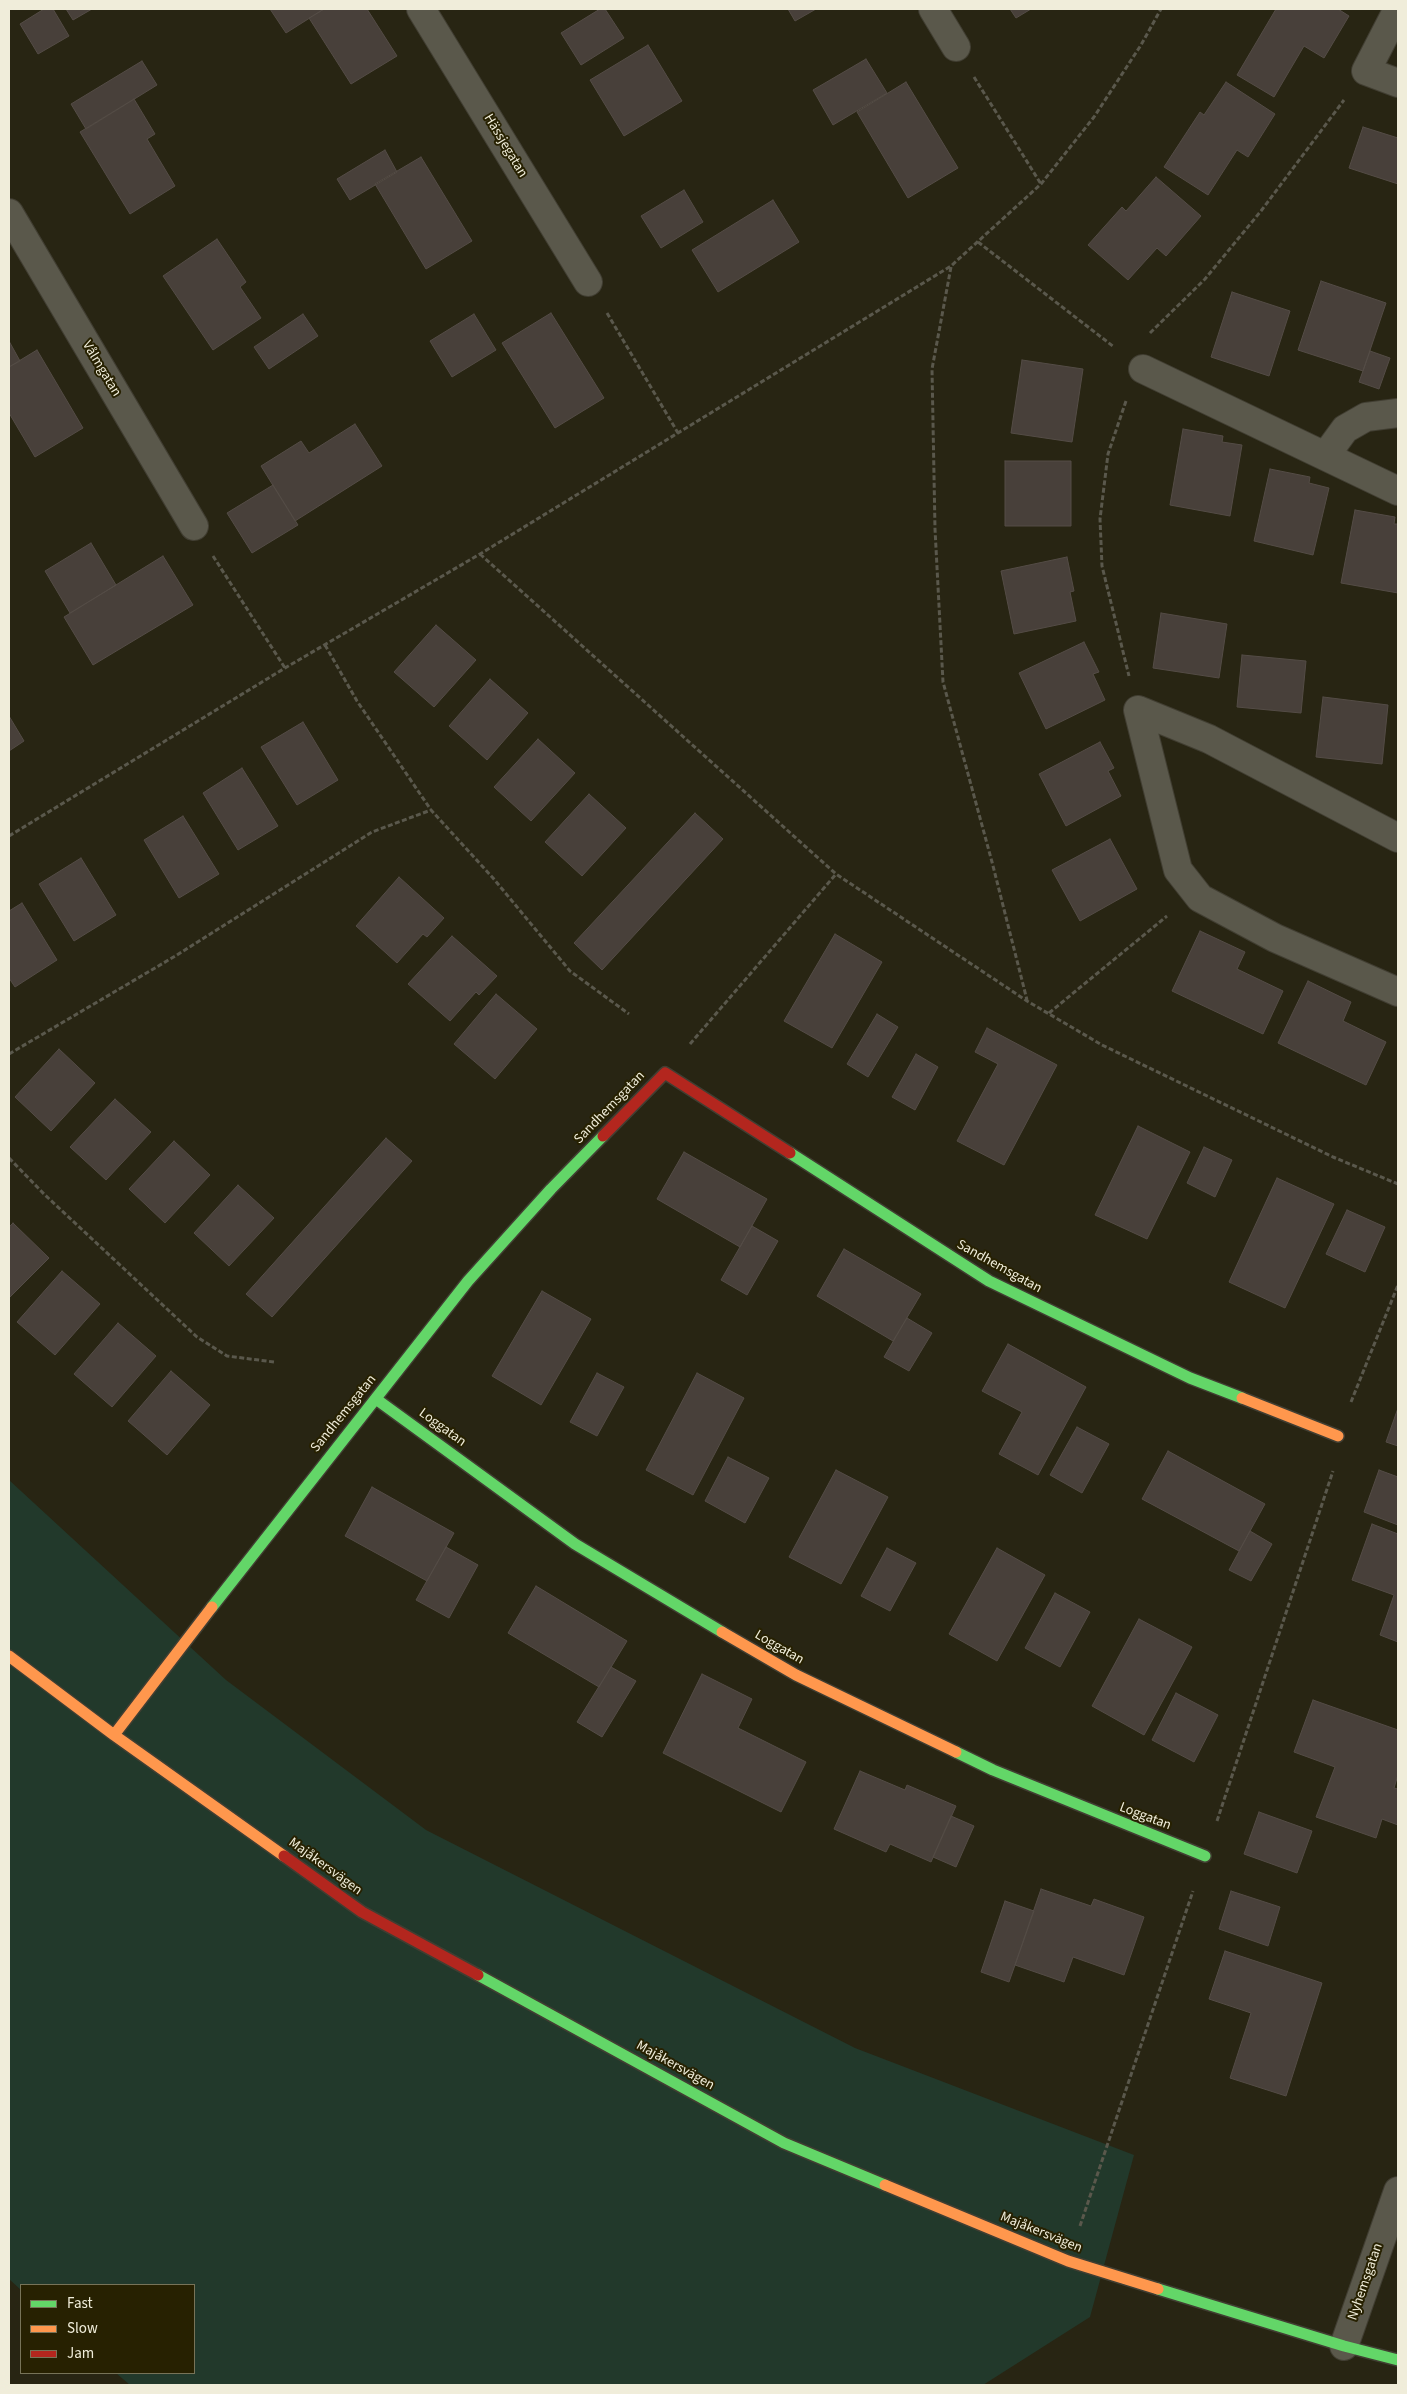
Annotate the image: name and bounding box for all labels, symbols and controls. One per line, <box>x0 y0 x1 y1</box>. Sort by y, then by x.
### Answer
street label: Hässjegatan <box>480 111 530 181</box>
street label: Vålmgatan <box>78 338 124 400</box>
street label: Sandhemsgatan <box>571 1068 649 1148</box>
street label: Sandhemsgatan <box>953 1237 1045 1297</box>
street label: Sandhemsgatan <box>308 1372 380 1456</box>
street label: Loggatan <box>415 1405 469 1451</box>
street label: Loggatan <box>751 1627 807 1669</box>
street label: Loggatan <box>1117 1799 1173 1835</box>
street label: Majåkersvägen <box>285 1835 365 1899</box>
street label: Majåkersvägen <box>633 2038 717 2094</box>
street label: Majåkersvägen <box>998 2209 1084 2257</box>
street label: Nyhemsgatan <box>1345 2241 1387 2323</box>
legend <box>20 2284 195 2374</box>
text: Fast <box>67 2293 93 2314</box>
text: Slow <box>67 2318 98 2339</box>
text: Jam <box>67 2343 94 2364</box>

